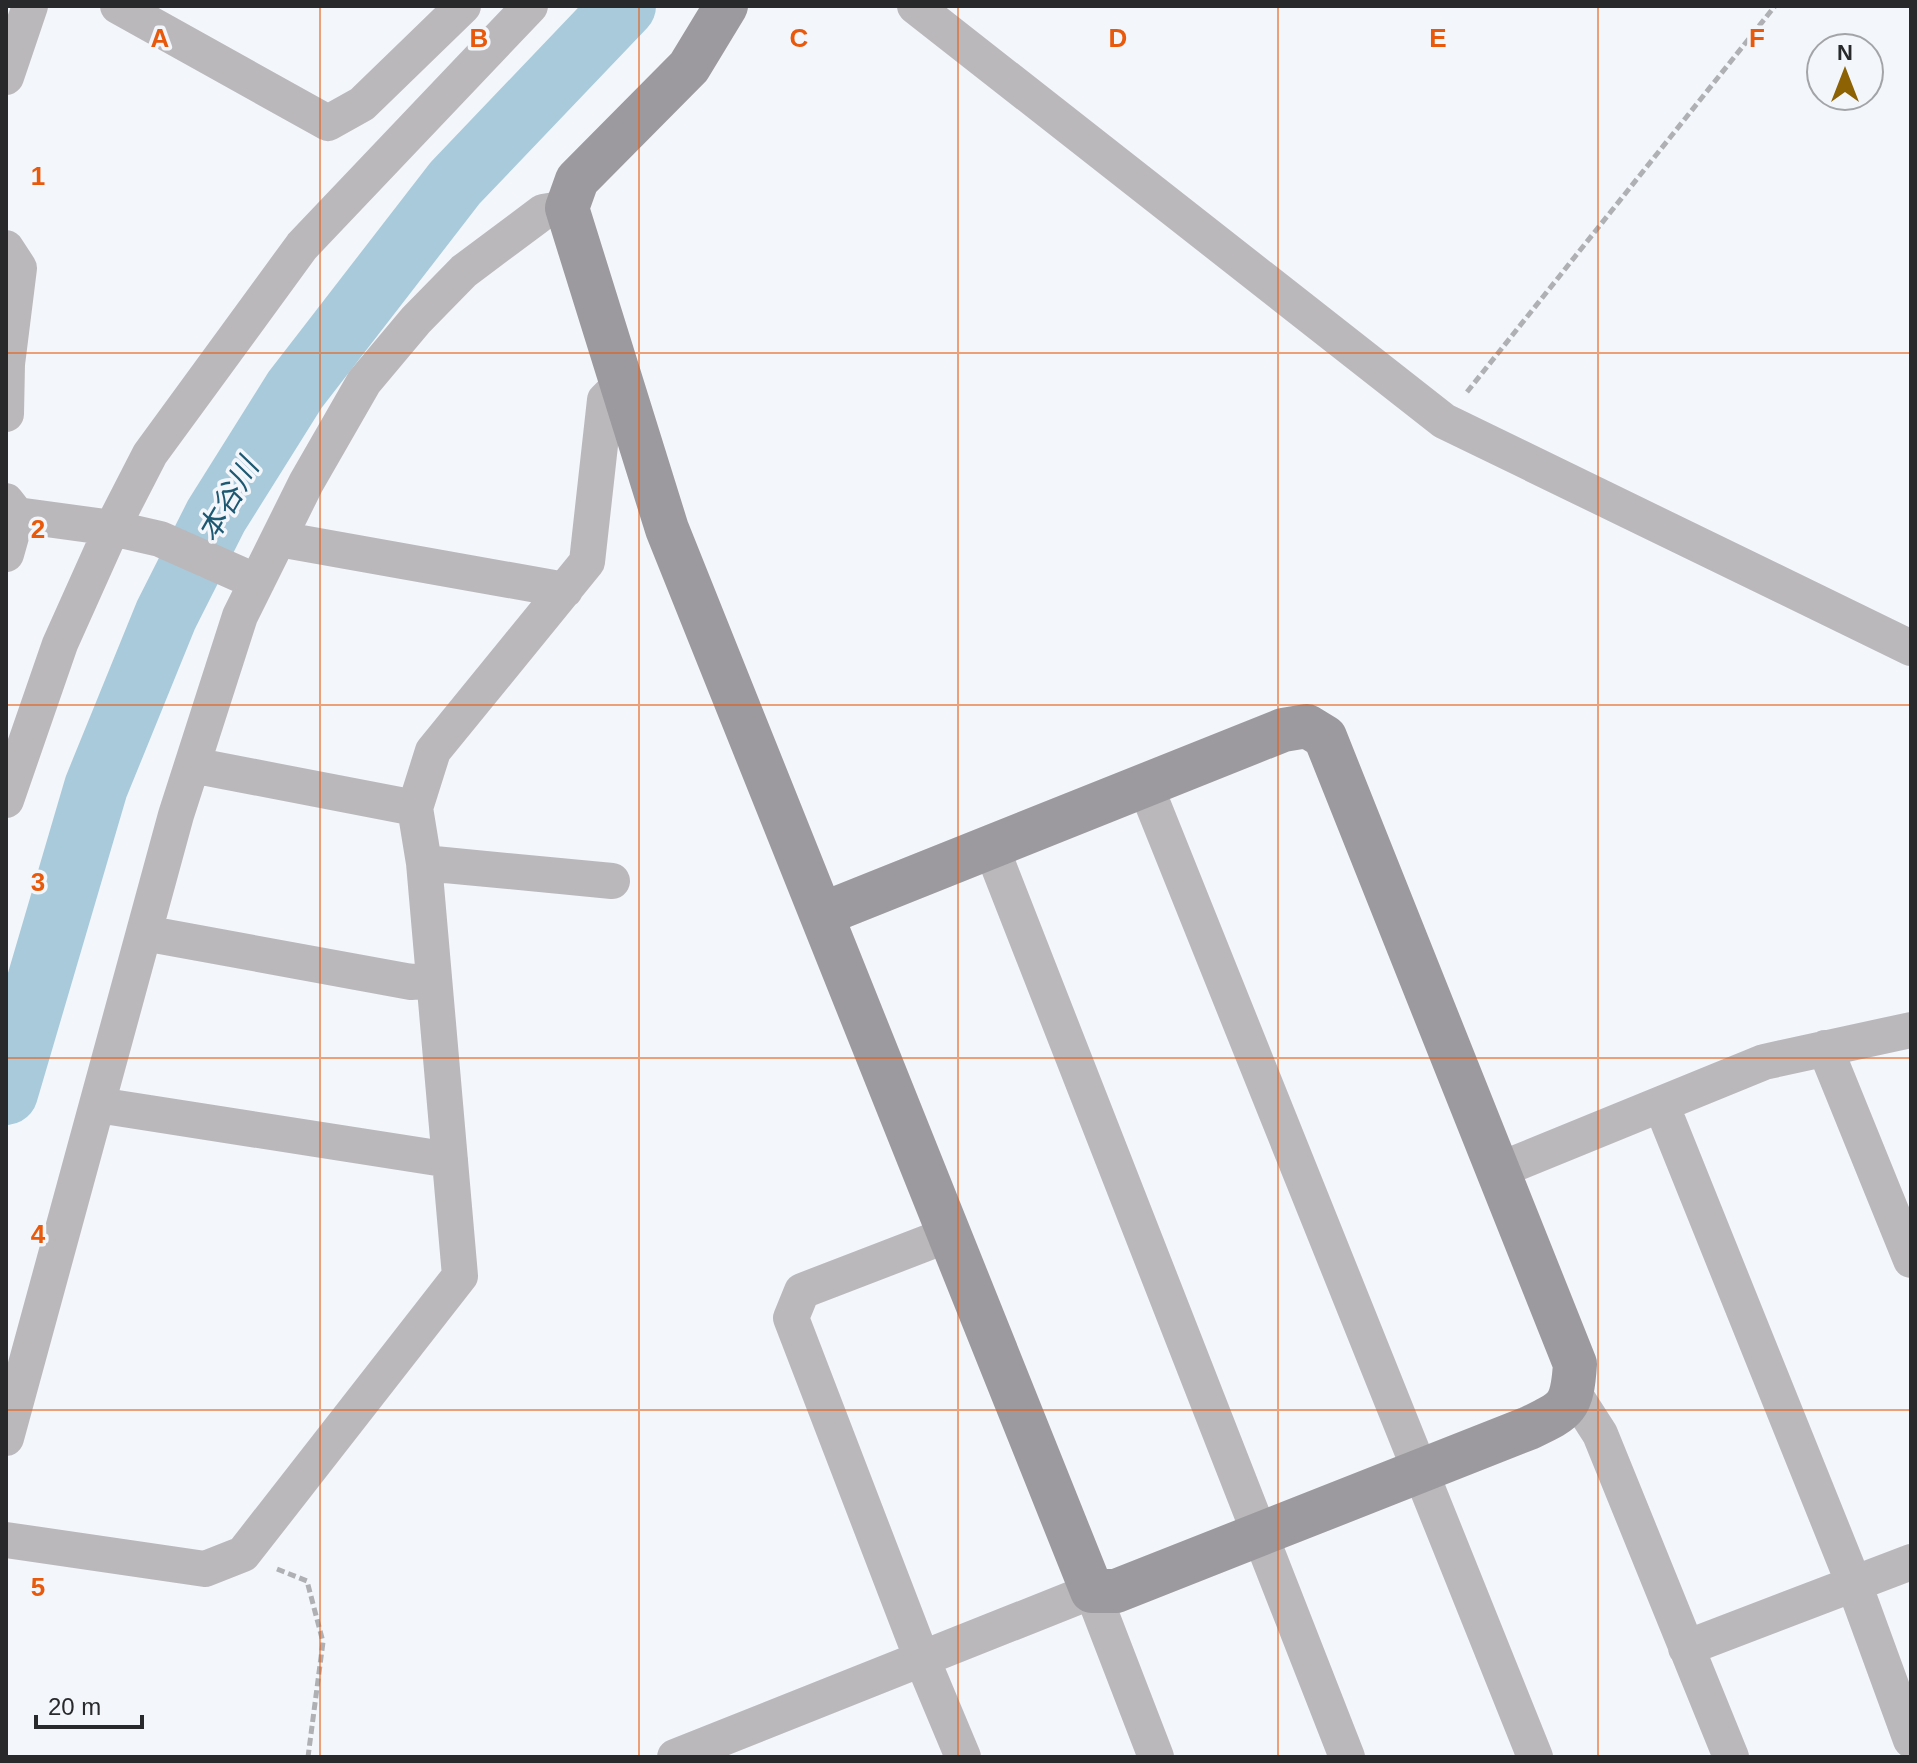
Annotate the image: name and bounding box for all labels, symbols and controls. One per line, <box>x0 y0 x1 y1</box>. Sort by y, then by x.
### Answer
text: A <box>151 23 170 53</box>
text: B <box>470 23 488 53</box>
text: C <box>790 23 809 53</box>
text: D <box>1109 23 1127 53</box>
text: E <box>1429 23 1447 53</box>
text: F <box>1749 23 1765 53</box>
north arrow <box>1805 32 1885 112</box>
text: N <box>1837 40 1853 65</box>
text: 1 <box>31 161 45 191</box>
water label: 本谷川 <box>191 450 266 547</box>
text: 2 <box>31 514 45 544</box>
text: 3 <box>31 867 45 897</box>
text: 4 <box>31 1219 46 1249</box>
text: 5 <box>31 1572 45 1602</box>
scale bar <box>36 1679 142 1729</box>
text: 20 m <box>48 1693 101 1720</box>

